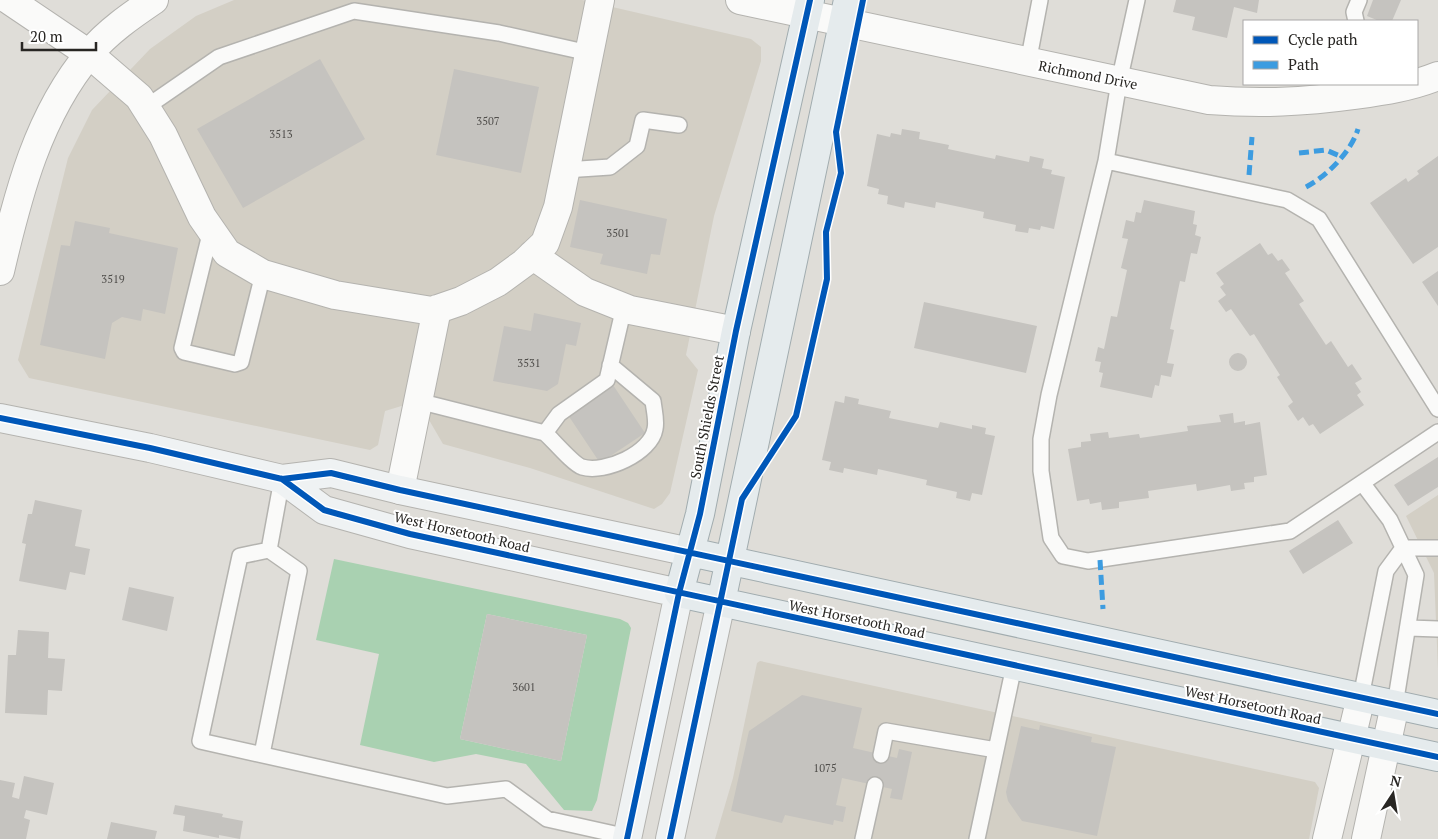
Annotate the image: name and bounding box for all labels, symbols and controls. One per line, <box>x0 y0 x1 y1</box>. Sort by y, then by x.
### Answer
scale bar <box>22 20 96 52</box>
legend <box>1243 20 1418 85</box>
text: 20 m <box>30 26 63 46</box>
text: Cycle path <box>1288 29 1358 49</box>
text: Path <box>1288 54 1319 74</box>
street label: Richmond Drive <box>1037 56 1139 93</box>
house number: 3507 <box>476 114 500 128</box>
house number: 3513 <box>269 127 293 141</box>
house number: 3501 <box>606 226 630 240</box>
house number: 3519 <box>101 272 125 286</box>
street label: South Shields Street <box>685 353 728 480</box>
house number: 3531 <box>517 356 541 370</box>
street label: West Horsetooth Road <box>392 507 532 556</box>
street label: West Horsetooth Road <box>787 595 927 642</box>
house number: 3601 <box>512 680 536 694</box>
street label: West Horsetooth Road <box>1183 681 1323 728</box>
house number: 1075 <box>813 761 837 775</box>
north arrow <box>1368 769 1418 819</box>
text: N <box>1389 770 1403 791</box>

